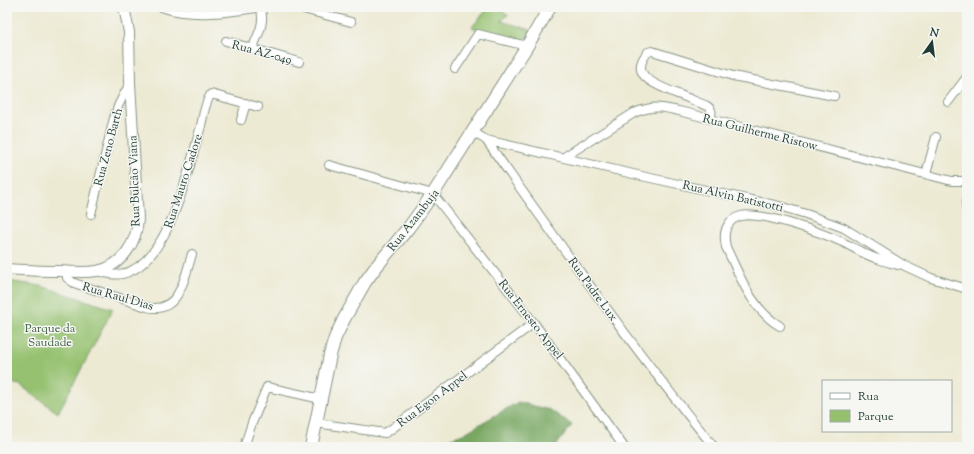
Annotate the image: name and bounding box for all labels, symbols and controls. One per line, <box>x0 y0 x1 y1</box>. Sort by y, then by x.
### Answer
north arrow <box>912 22 952 62</box>
text: N <box>927 24 941 42</box>
street label: Rua AZ-049 <box>230 36 294 70</box>
street label: Rua Zeno Barth <box>90 106 128 188</box>
street label: Rua Guilherme Ristow <box>700 110 819 156</box>
street label: Rua Mauro Cadore <box>160 131 208 231</box>
street label: Rua Bulcão Viana <box>124 135 146 227</box>
street label: Rua Alvin Batistotti <box>681 177 786 217</box>
street label: Rua Azambuja <box>384 185 444 256</box>
street label: Rua Padre Lux <box>563 254 622 326</box>
street label: Rua Ernesto Appel <box>493 276 568 364</box>
street label: Rua Raul Dias <box>80 278 156 316</box>
park label: Parque da Saudade <box>25 320 76 352</box>
street label: Rua Egon Appel <box>394 367 472 432</box>
legend <box>822 380 952 432</box>
text: Rua <box>858 388 879 406</box>
text: Parque <box>858 408 894 426</box>

